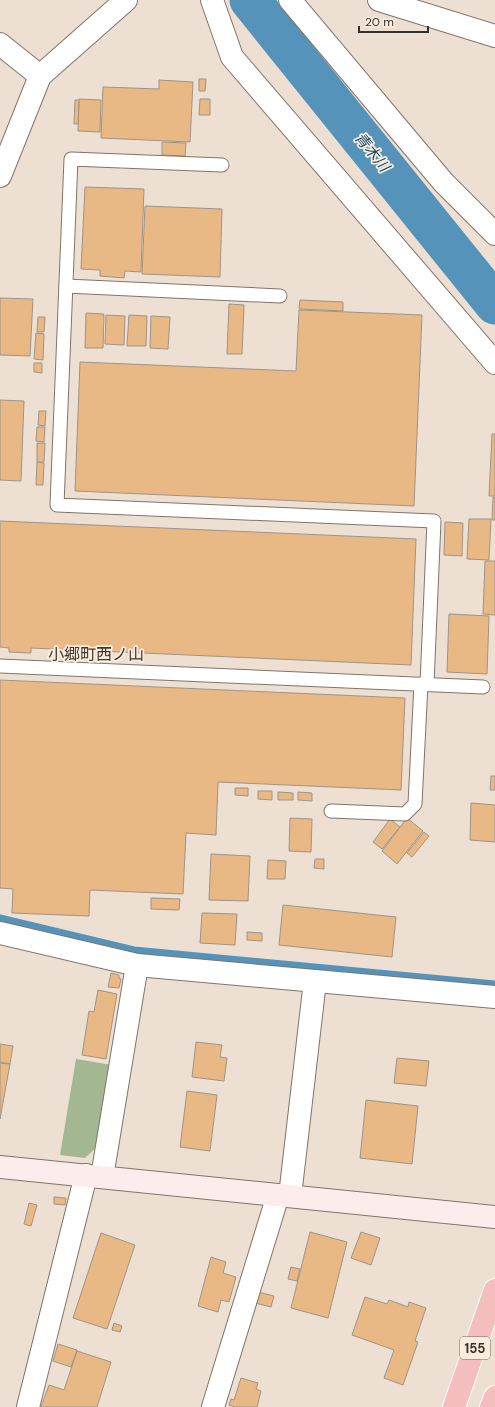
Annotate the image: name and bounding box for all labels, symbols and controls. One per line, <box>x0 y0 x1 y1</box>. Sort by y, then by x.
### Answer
scale bar <box>359 8 428 34</box>
text: 20 m <box>365 14 394 30</box>
water label: 青木川 <box>350 128 395 177</box>
district label: 小郷町西ノ山 <box>48 644 144 665</box>
road number: 155 <box>460 1337 490 1359</box>

